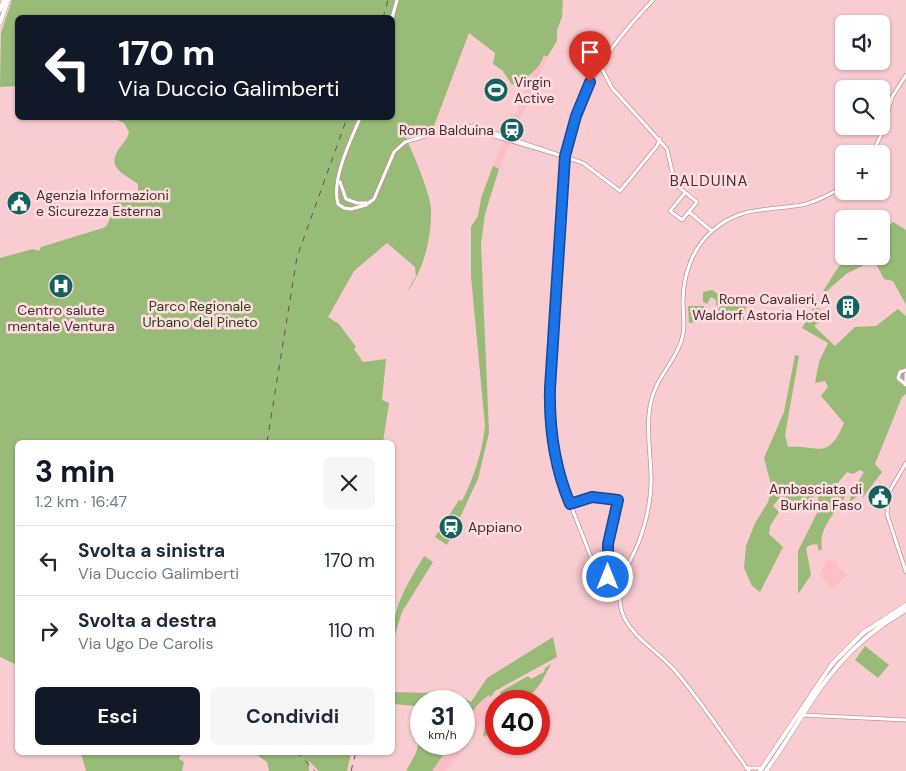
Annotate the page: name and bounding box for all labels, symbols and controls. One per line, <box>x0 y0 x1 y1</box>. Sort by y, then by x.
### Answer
map controls <box>835 15 890 265</box>
button: sound <box>835 15 890 70</box>
text: 170 m <box>118 30 215 76</box>
pin <box>569 31 611 82</box>
icon: left <box>35 35 100 100</box>
icon: arrive <box>576 38 604 66</box>
place label: Virgin Active <box>514 73 555 107</box>
text: Via Duccio Galimberti <box>118 74 340 103</box>
sports icon: Virgin Active <box>483 77 509 103</box>
button: search <box>835 80 890 135</box>
station icon: Roma Balduina <box>499 117 525 143</box>
place label: Roma Balduina <box>399 121 494 139</box>
button: + <box>835 145 890 200</box>
district label: BALDUINA <box>670 171 748 191</box>
place label: Agenzia Informazioni e Sicurezza Esterna <box>36 186 169 220</box>
public building icon: Agenzia Informazioni e Sicurezza Esterna <box>6 190 32 216</box>
button: − <box>835 210 890 265</box>
hospital icon: Centro salute mentale Ventura <box>48 273 74 299</box>
place label: Rome Cavalieri, A Waldorf Astoria Hotel <box>692 290 830 324</box>
building icon: Rome Cavalieri, A Waldorf Astoria Hotel <box>835 294 861 320</box>
park label: Parco Regionale Urbano del Pineto <box>142 297 258 331</box>
place label: Centro salute mentale Ventura <box>7 301 115 335</box>
text: 3 min <box>35 452 115 491</box>
button: close <box>323 457 375 509</box>
place label: Ambasciata di Burkina Faso <box>769 480 862 514</box>
public building icon: Ambasciata di Burkina Faso <box>867 484 893 510</box>
text: 1.2 km · 16:47 <box>35 491 127 512</box>
station icon: Appiano <box>438 514 464 540</box>
place label: Appiano <box>468 518 522 536</box>
text: Svolta a sinistra <box>78 538 225 563</box>
icon: left <box>35 547 63 575</box>
text: 170 m <box>324 548 375 573</box>
position arrow <box>581 550 633 602</box>
text: Via Duccio Galimberti <box>78 563 239 584</box>
text: Svolta a destra <box>78 608 217 633</box>
icon: right <box>35 617 63 645</box>
text: 110 m <box>328 618 375 643</box>
text: Via Ugo De Carolis <box>78 633 213 654</box>
button: Esci <box>35 687 200 745</box>
button: Condividi <box>210 687 375 745</box>
speed limit sign: 40 <box>485 690 550 755</box>
text: 31 <box>430 700 454 733</box>
text: km/h <box>428 727 457 743</box>

